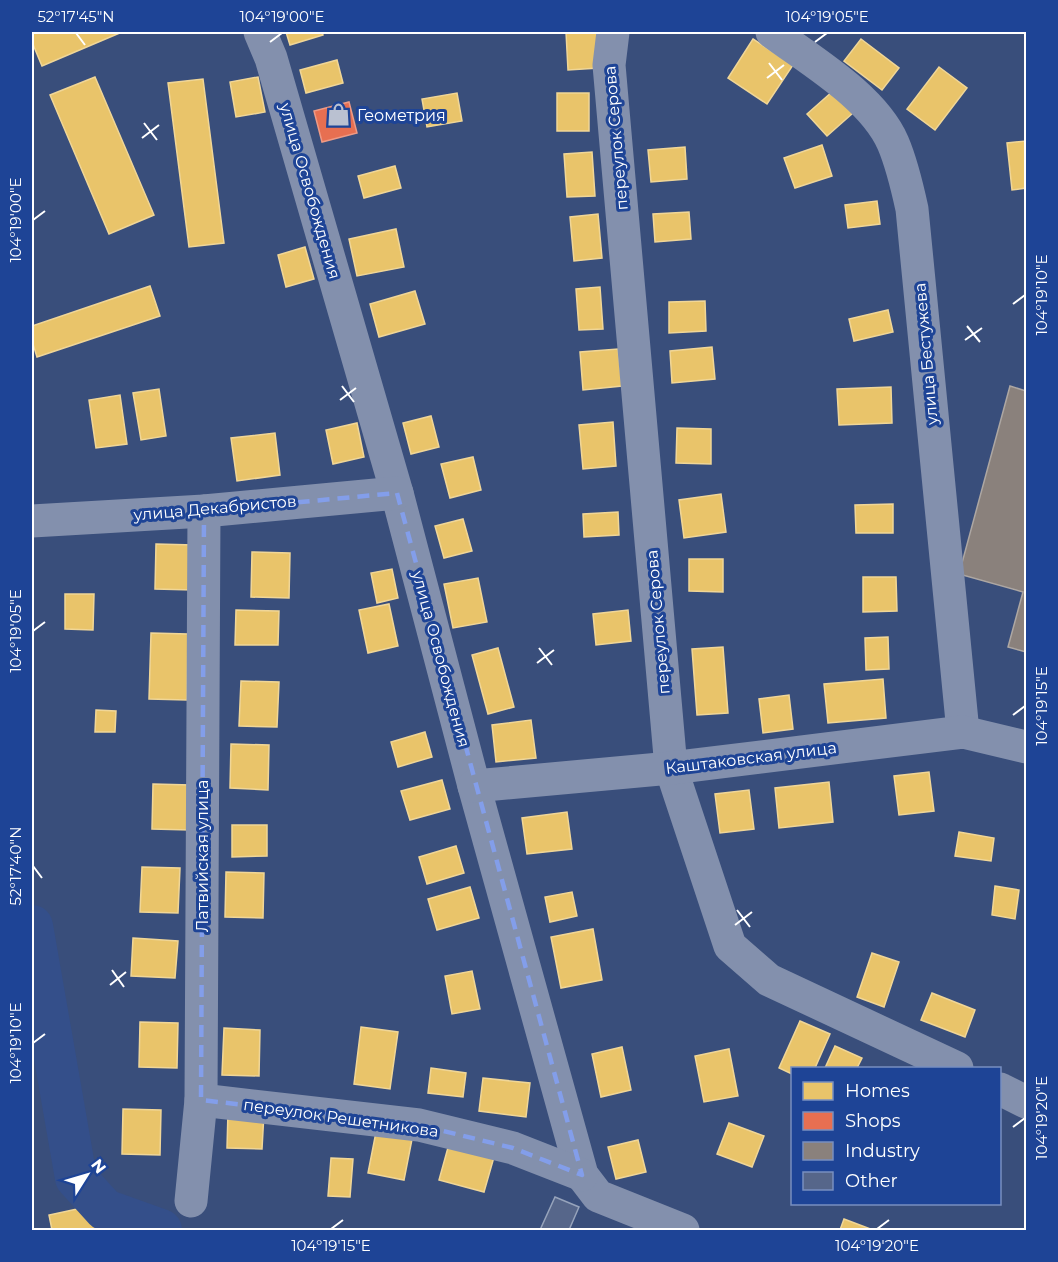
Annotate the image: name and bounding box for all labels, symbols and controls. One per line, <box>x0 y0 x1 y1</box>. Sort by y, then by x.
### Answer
text: 52°17'45"N <box>37 7 115 26</box>
text: 104°19'00"E <box>239 7 325 26</box>
text: 104°19'05"E <box>785 7 869 26</box>
street label: переулок Серова <box>600 65 632 211</box>
street label: улица Освобождения <box>275 100 344 281</box>
shop icon: Геометрия <box>326 102 352 128</box>
place label: Геометрия <box>357 106 446 125</box>
text: 104°19'00"E <box>6 177 25 263</box>
text: 104°19'10"E <box>1032 254 1051 336</box>
street label: улица Бестужева <box>910 282 942 427</box>
street label: улица Декабристов <box>132 491 297 525</box>
street label: переулок Серова <box>642 549 674 695</box>
street label: улица Освобождения <box>408 568 474 749</box>
text: 104°19'05"E <box>6 589 25 673</box>
text: 104°19'15"E <box>1032 666 1051 746</box>
street label: Каштаковская улица <box>664 738 838 778</box>
street label: Латвийская улица <box>193 780 212 932</box>
text: 52°17'40"N <box>6 827 25 905</box>
text: 104°19'10"E <box>6 1002 25 1084</box>
legend <box>791 1067 1001 1205</box>
text: 104°19'20"E <box>1032 1076 1051 1160</box>
text: Homes <box>845 1080 910 1102</box>
street label: переулок Решетникова <box>242 1095 440 1141</box>
text: Shops <box>845 1110 901 1132</box>
text: Industry <box>845 1140 920 1162</box>
north arrow <box>57 1145 117 1205</box>
text: N <box>87 1155 110 1177</box>
text: Other <box>845 1170 898 1192</box>
text: 104°19'15"E <box>291 1236 371 1255</box>
text: 104°19'20"E <box>835 1236 919 1255</box>

